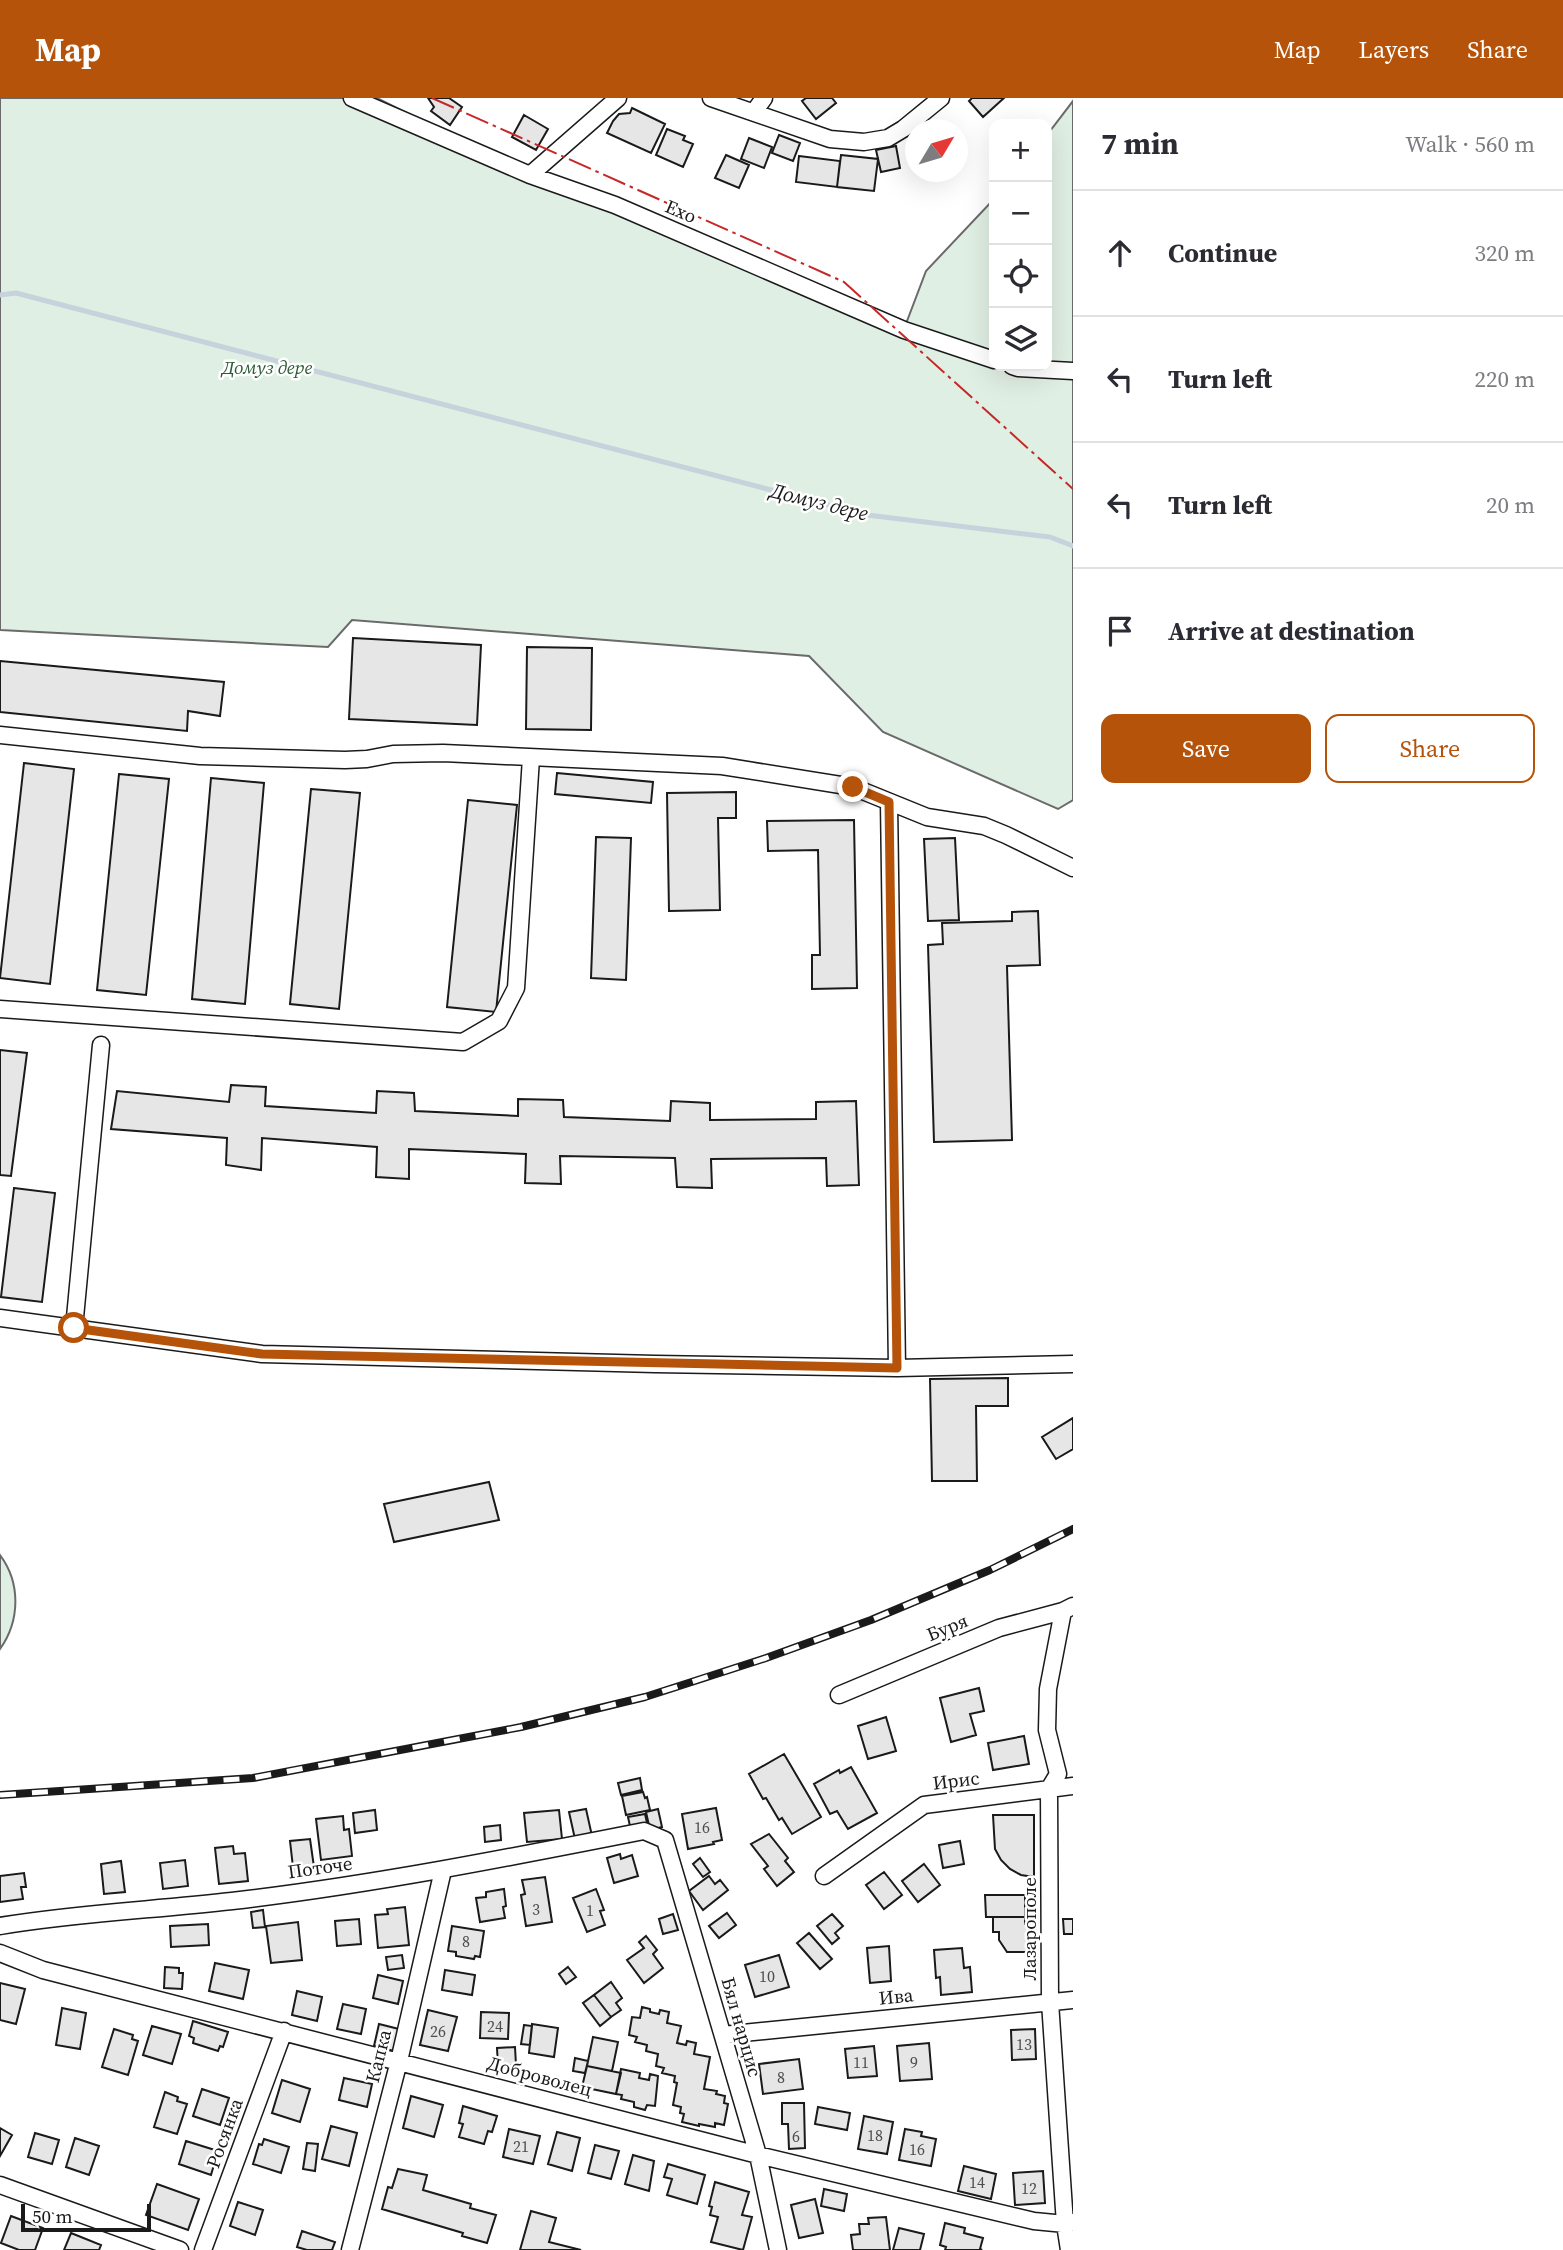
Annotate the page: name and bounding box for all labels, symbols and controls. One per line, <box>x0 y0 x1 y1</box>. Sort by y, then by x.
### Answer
text: Map <box>35 27 101 72</box>
text: Map <box>1274 33 1321 66</box>
text: Layers <box>1359 33 1429 66</box>
text: Share <box>1467 33 1528 66</box>
north arrow <box>905 119 968 182</box>
map controls <box>989 119 1052 371</box>
button: + <box>989 119 1052 182</box>
text: 7 min <box>1101 123 1179 164</box>
text: Walk · 560 m <box>1405 128 1535 160</box>
button: − <box>989 182 1052 245</box>
street label: Ехо <box>661 193 701 229</box>
icon: ahead <box>1101 234 1139 272</box>
text: Continue <box>1168 235 1277 271</box>
text: 320 m <box>1474 237 1535 269</box>
button: locate <box>989 245 1052 308</box>
button: layers <box>989 308 1052 371</box>
park label: Домуз дере <box>220 354 312 380</box>
icon: left <box>1101 360 1139 398</box>
text: Turn left <box>1168 361 1272 397</box>
text: 220 m <box>1474 363 1535 395</box>
water label: Домуз дере <box>765 475 872 528</box>
icon: left <box>1101 486 1139 524</box>
text: Turn left <box>1168 487 1272 523</box>
text: 20 m <box>1486 489 1535 521</box>
icon: arrive <box>1101 612 1139 650</box>
text: Arrive at destination <box>1168 613 1415 649</box>
button: Save <box>1101 714 1311 783</box>
button: Share <box>1325 714 1535 783</box>
route end <box>837 771 868 802</box>
route start <box>58 1312 89 1343</box>
street label: Буря <box>922 1607 972 1647</box>
street label: Ирис <box>931 1764 981 1796</box>
house number: 16 <box>694 1816 710 1838</box>
street label: Поточе <box>286 1850 354 1884</box>
street label: Лазарополе <box>1016 1877 1042 1981</box>
house number: 3 <box>532 1898 540 1920</box>
house number: 1 <box>586 1899 594 1921</box>
house number: 8 <box>462 1930 470 1952</box>
house number: 10 <box>759 1965 775 1987</box>
street label: Бял нарцис <box>715 1974 769 2080</box>
street label: Ива <box>877 1981 915 2011</box>
house number: 24 <box>487 2015 503 2037</box>
house number: 26 <box>430 2020 446 2042</box>
street label: Капка <box>359 2026 397 2085</box>
house number: 13 <box>1016 2033 1032 2055</box>
street label: Доброволец <box>485 2050 595 2102</box>
house number: 11 <box>853 2051 869 2073</box>
house number: 9 <box>910 2051 918 2073</box>
house number: 8 <box>777 2066 785 2088</box>
street label: Росянка <box>199 2094 249 2172</box>
house number: 18 <box>867 2124 883 2146</box>
house number: 6 <box>792 2125 800 2147</box>
house number: 21 <box>513 2135 529 2157</box>
house number: 16 <box>909 2138 925 2160</box>
house number: 14 <box>969 2171 985 2193</box>
house number: 12 <box>1021 2177 1037 2199</box>
scale bar <box>21 2201 150 2233</box>
text: 50 m <box>32 2203 73 2229</box>

